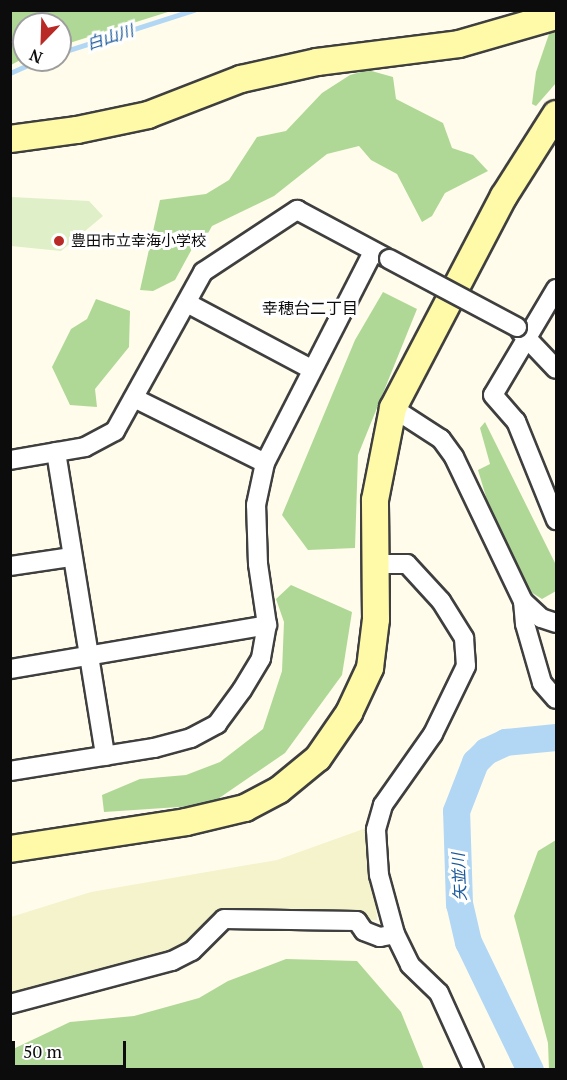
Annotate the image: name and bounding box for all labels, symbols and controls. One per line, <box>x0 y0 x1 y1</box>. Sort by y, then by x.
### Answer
north arrow <box>12 12 72 72</box>
water label: 白山川 <box>84 20 136 54</box>
text: N <box>26 44 46 69</box>
place label: 豊田市立幸海小学校 <box>71 232 206 250</box>
marker: 豊田市立幸海小学校 <box>52 234 66 248</box>
district label: 幸穂台二丁目 <box>262 298 358 318</box>
water label: 矢並川 <box>448 853 470 901</box>
scale bar <box>15 1029 129 1067</box>
text: 50 m <box>23 1039 62 1063</box>

